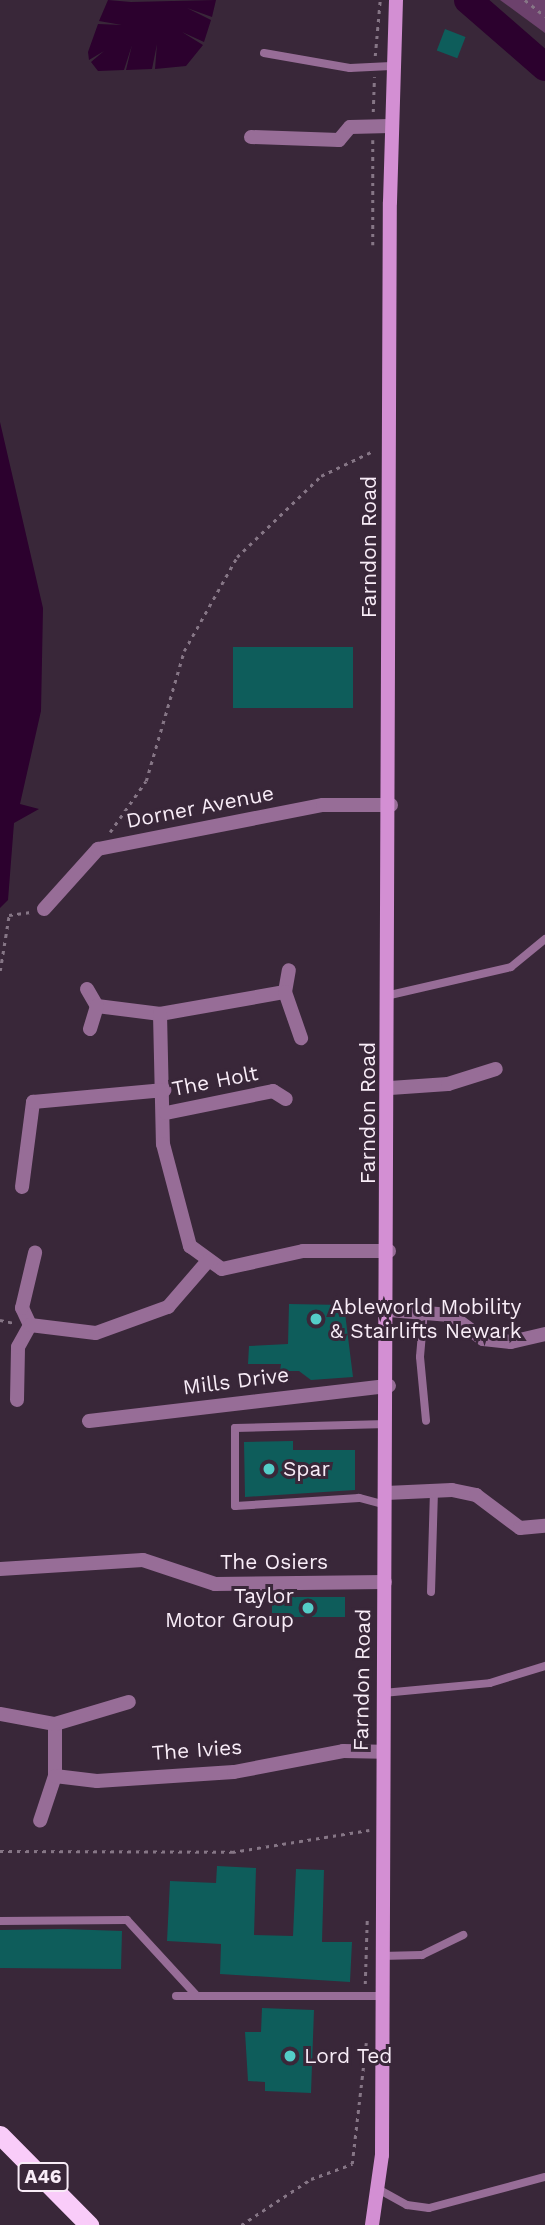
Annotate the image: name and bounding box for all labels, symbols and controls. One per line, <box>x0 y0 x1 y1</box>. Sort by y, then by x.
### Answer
street label: Farndon Road <box>356 476 382 618</box>
street label: Dorner Avenue <box>123 780 277 834</box>
street label: Farndon Road <box>355 1042 381 1184</box>
street label: The Holt <box>170 1060 260 1102</box>
place label: Ableworld Mobility & Stairlifts Newark <box>330 1294 522 1344</box>
marker: Ableworld Mobility & Stairlifts Newark <box>308 1311 324 1327</box>
street label: Mills Drive <box>181 1362 291 1400</box>
place label: Spar <box>283 1456 330 1482</box>
marker: Spar <box>261 1461 277 1477</box>
street label: The Osiers <box>220 1549 328 1575</box>
place label: Taylor Motor Group <box>165 1583 294 1633</box>
marker: Taylor Motor Group <box>300 1600 316 1616</box>
street label: Farndon Road <box>348 1609 376 1751</box>
street label: The Ivies <box>151 1734 243 1766</box>
place label: Lord Ted <box>304 2043 393 2069</box>
marker: Lord Ted <box>282 2048 298 2064</box>
road number: A46 <box>17 2162 69 2192</box>

